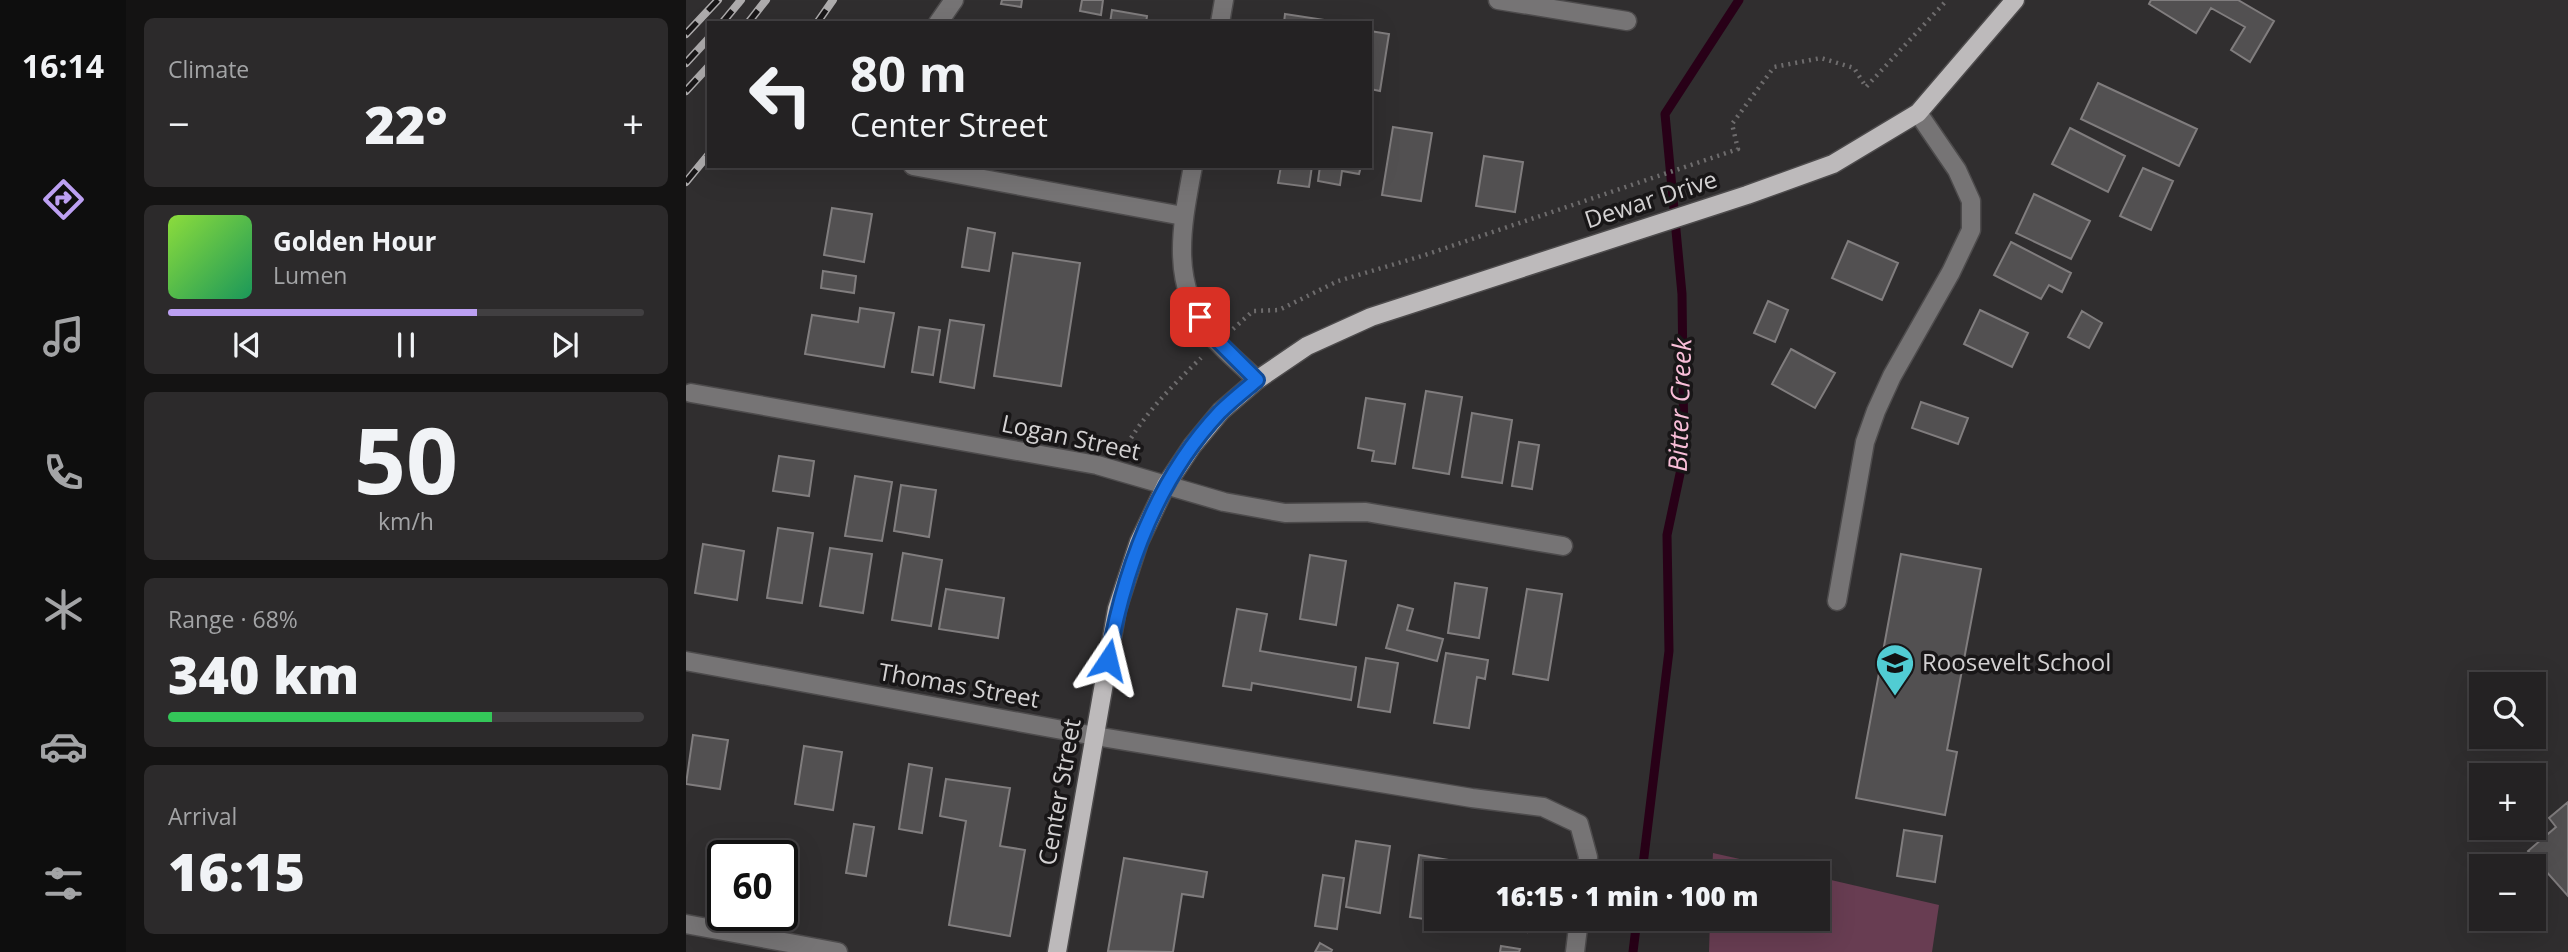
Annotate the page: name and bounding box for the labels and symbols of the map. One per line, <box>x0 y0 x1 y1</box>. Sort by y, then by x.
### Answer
street label: Dewar Drive <box>1580 162 1721 236</box>
pin <box>1170 287 1230 347</box>
water label: Bitter Creek <box>1659 336 1699 472</box>
street label: Logan Street <box>999 406 1144 467</box>
position arrow <box>1071 623 1145 697</box>
school or university icon: Roosevelt School <box>1874 642 1916 697</box>
place label: Roosevelt School <box>1922 645 2111 678</box>
street label: Thomas Street <box>876 654 1042 715</box>
street label: Center Street <box>1029 716 1088 868</box>
speed limit sign: 60 <box>707 840 798 931</box>

